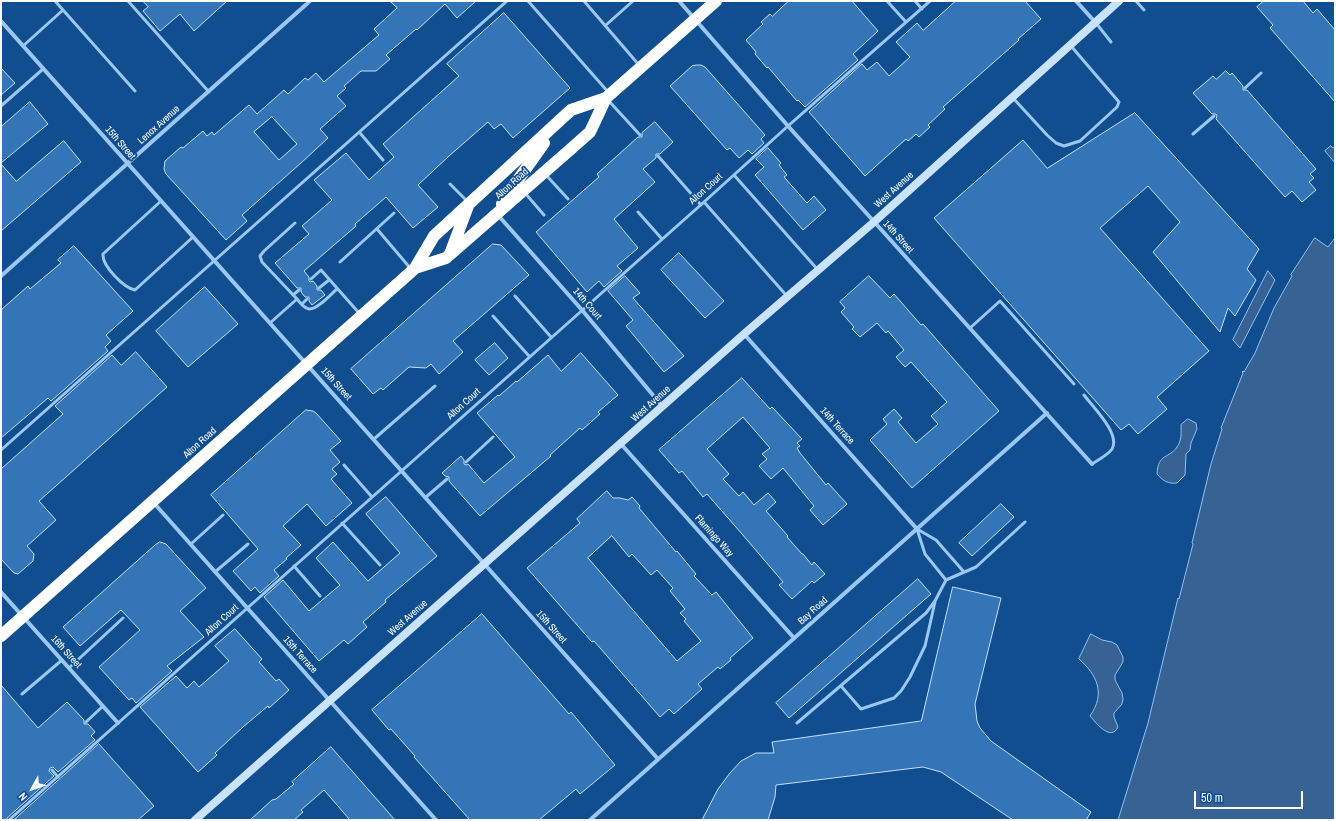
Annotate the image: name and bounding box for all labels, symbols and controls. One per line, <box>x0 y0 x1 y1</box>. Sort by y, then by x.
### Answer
street label: Lenox Avenue <box>136 103 182 147</box>
street label: 15th Street <box>102 124 138 162</box>
street label: Alton Road <box>493 166 531 202</box>
street label: West Avenue <box>872 169 916 211</box>
street label: Alton Court <box>687 171 725 207</box>
street label: 14th Street <box>880 218 916 256</box>
street label: 14th Court <box>570 286 604 322</box>
street label: 15th Street <box>318 365 354 403</box>
street label: West Avenue <box>629 383 673 425</box>
street label: Alton Court <box>445 386 483 422</box>
street label: 14th Terrace <box>817 405 857 447</box>
street label: Alton Road <box>181 425 219 461</box>
street label: Flamingo Way <box>692 512 736 560</box>
street label: Bay Road <box>796 594 830 628</box>
street label: West Avenue <box>386 598 430 638</box>
street label: Alton Court <box>203 602 241 638</box>
street label: 15th Street <box>533 608 569 646</box>
street label: 16th Street <box>48 633 84 671</box>
street label: 15th Terrace <box>280 634 320 676</box>
north arrow <box>12 769 52 809</box>
scale bar <box>1196 783 1305 809</box>
text: N <box>15 790 30 804</box>
text: 50 m <box>1201 790 1223 806</box>

